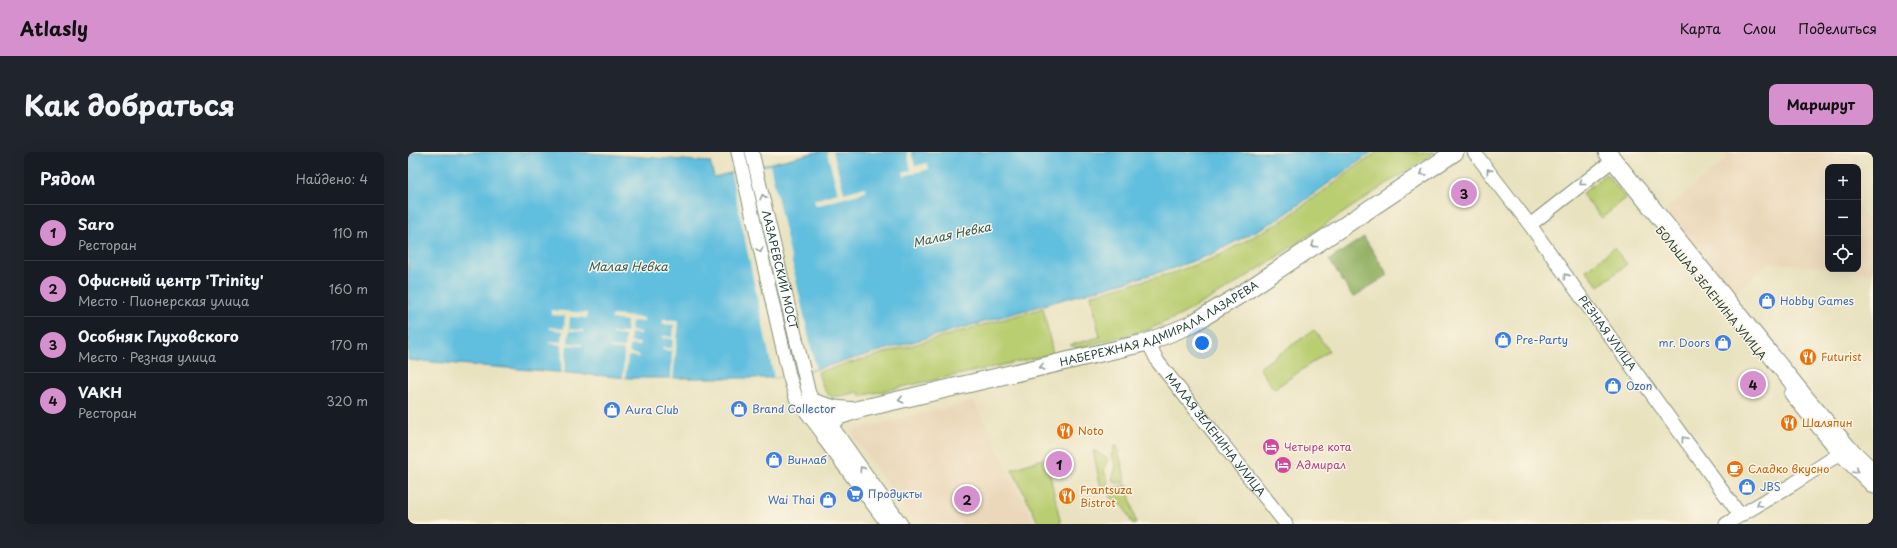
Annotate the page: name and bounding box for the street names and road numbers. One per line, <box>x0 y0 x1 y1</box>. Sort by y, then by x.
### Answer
street label: ЛАЗАРЕВСКИЙ МОСТ <box>758 208 803 332</box>
street label: БОЛЬШАЯ ЗЕЛЕНИНА УЛИЦА <box>1652 222 1771 364</box>
street label: НАБЕРЕЖНАЯ АДМИРАЛА ЛАЗАРЕВА <box>1058 276 1261 370</box>
street label: РЕЗНАЯ УЛИЦА <box>1575 292 1641 374</box>
street label: МАЛАЯ ЗЕЛЕНИНА УЛИЦА <box>1162 369 1270 500</box>

